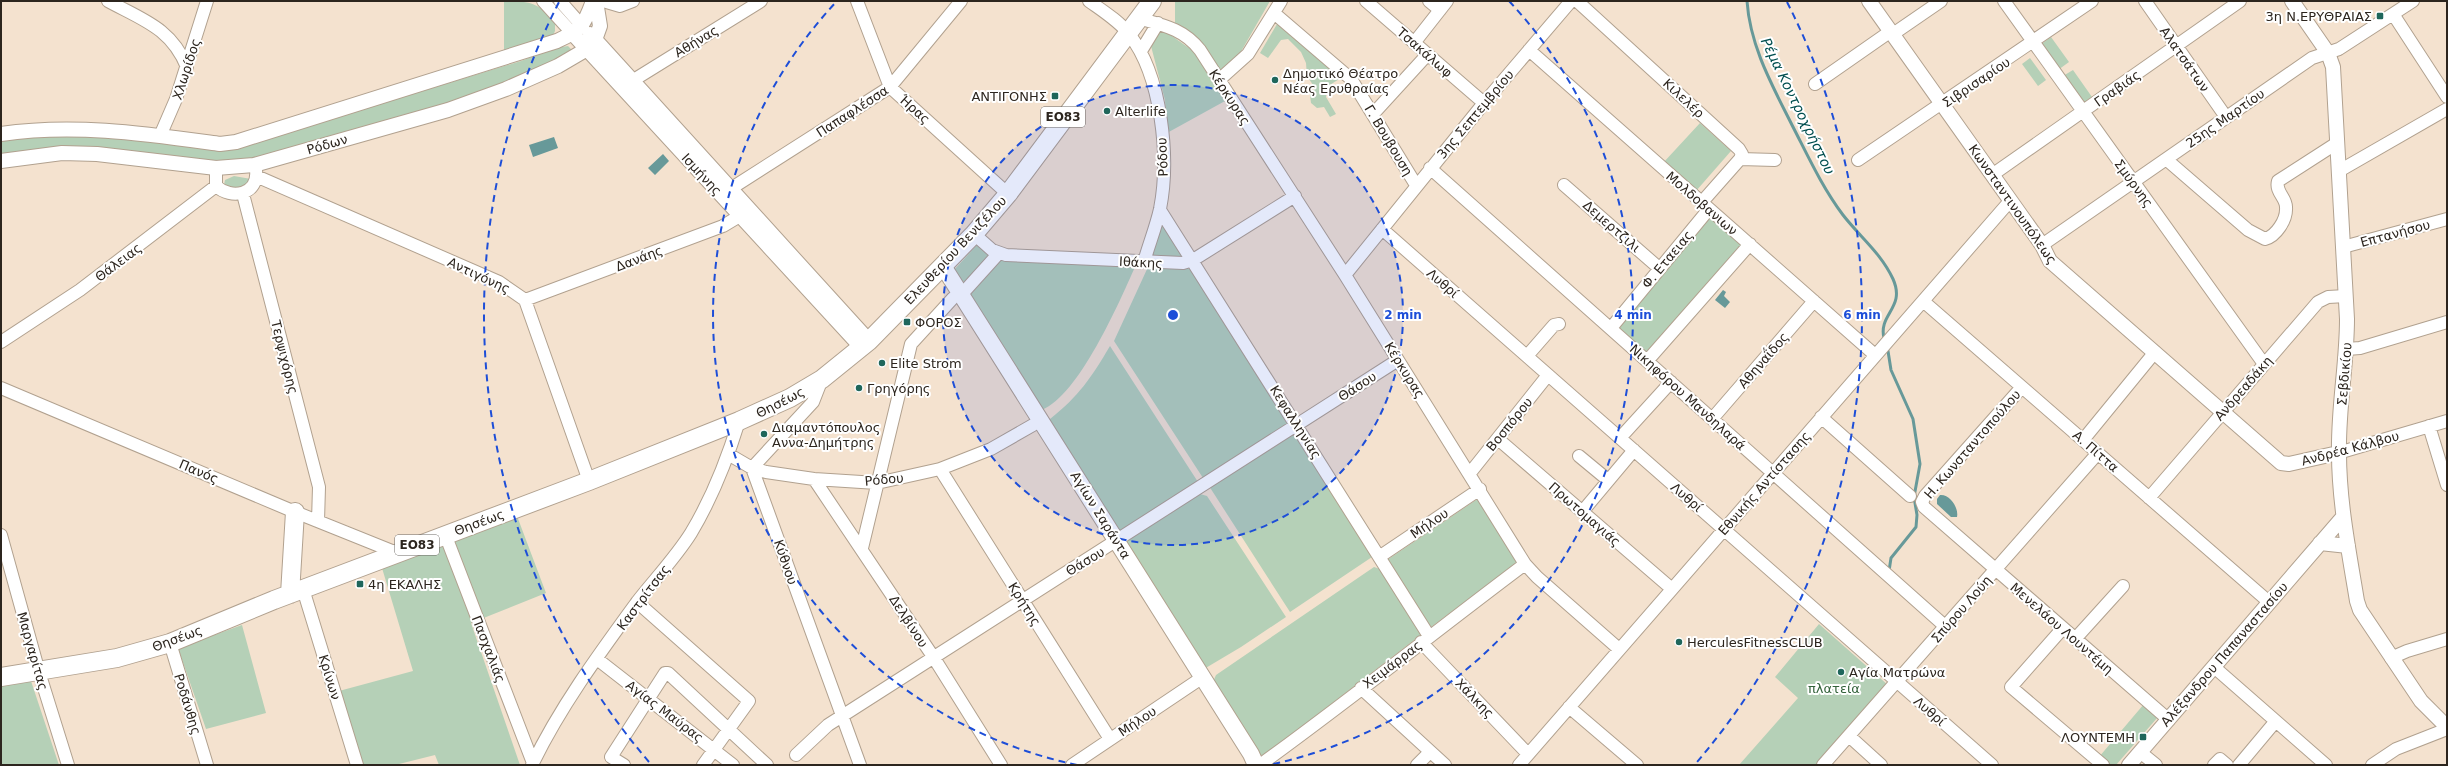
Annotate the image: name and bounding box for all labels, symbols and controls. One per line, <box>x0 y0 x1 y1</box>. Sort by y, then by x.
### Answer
place label: 3η Ν.ΕΡΥΘΡΑΙΑΣ <box>2266 9 2372 24</box>
marker: 3η Ν.ΕΡΥΘΡΑΙΑΣ <box>2375 11 2385 21</box>
street label: Αθήνας <box>672 22 721 60</box>
street label: Τσακάλωφ <box>1393 24 1455 80</box>
street label: Αλατσάτων <box>2157 24 2212 95</box>
water label: Ρέμα Κοντροχρήστου <box>1758 35 1838 177</box>
street label: Χλωρίδος <box>170 37 203 102</box>
street label: Σιβρισαρίου <box>1940 54 2013 111</box>
place label: Δημοτικό Θέατρο Νέας Ερυθραίας <box>1283 66 1398 96</box>
street label: Κέρκυρας <box>1206 67 1253 128</box>
street label: 3ης Σεπτεμβρίου <box>1434 67 1517 162</box>
street label: Γραβιάς <box>2091 67 2143 110</box>
marker: Δημοτικό Θέατρο Νέας Ερυθραίας <box>1270 75 1280 85</box>
street label: Κιλελέρ <box>1660 76 1707 121</box>
street label: Παπαφλέσσα <box>813 83 891 140</box>
street label: 25ης Μαρτίου <box>2183 86 2267 151</box>
place label: ΑΝΤΙΓΟΝΗΣ <box>971 89 1047 104</box>
street label: Ήρας <box>896 91 933 127</box>
marker: ΑΝΤΙΓΟΝΗΣ <box>1050 91 1060 101</box>
street label: Γ. Βουβουση <box>1362 102 1416 178</box>
place label: Alterlife <box>1115 104 1166 119</box>
marker: Alterlife <box>1102 106 1112 116</box>
road number: ΕΟ83 <box>1041 107 1085 127</box>
street label: Ρόδων <box>305 131 349 157</box>
street label: Ρόδου <box>1154 137 1171 177</box>
street label: Κωνσταντινουπόλεως <box>1966 142 2060 267</box>
street label: Ισμήνης <box>679 150 725 198</box>
street label: Σμύρνης <box>2111 156 2156 210</box>
street label: Μολδοβανιων <box>1663 168 1740 238</box>
street label: Ελευθερίου Βενιζέλου <box>901 193 1009 308</box>
street label: Δεμερτζιλι <box>1580 197 1643 255</box>
street label: Επτανήσου <box>2359 217 2432 250</box>
street label: Φ. Εταειας <box>1639 227 1696 291</box>
street label: Θάλειας <box>92 240 144 285</box>
street label: Δανάης <box>614 243 665 274</box>
street label: Αντιγόνης <box>445 254 512 296</box>
street label: Ιθάκης <box>1119 254 1163 271</box>
street label: Λυθρί <box>1424 266 1462 302</box>
centre of rings <box>1166 308 1180 322</box>
text: 2 min <box>1384 308 1422 322</box>
text: 4 min <box>1614 308 1652 322</box>
text: 6 min <box>1843 308 1881 322</box>
place label: ΦΟΡΟΣ <box>915 315 962 330</box>
marker: ΦΟΡΟΣ <box>902 317 912 327</box>
street label: Τερψιχόρης <box>268 318 301 396</box>
street label: Αθηναΐδος <box>1735 329 1792 391</box>
street label: Κέρκυρας <box>1381 339 1428 401</box>
street label: Νικηφόρου Μανδηλαρά <box>1627 341 1749 453</box>
street label: Σεβδικίου <box>2334 342 2355 406</box>
street label: Ανδρεαδάκη <box>2211 353 2275 424</box>
place label: Elite Strom <box>890 356 962 371</box>
marker: Elite Strom <box>877 358 887 368</box>
street label: Θάσου <box>1335 369 1379 404</box>
place label: Γρηγόρης <box>867 381 931 396</box>
marker: Γρηγόρης <box>854 383 864 393</box>
street label: Κεφαλληνίας <box>1267 383 1324 462</box>
street label: Θησέως <box>754 384 807 421</box>
street label: Η. Κωνσταντοπούλου <box>1921 387 2024 502</box>
street label: Βοσπόρου <box>1483 394 1536 454</box>
place label: Διαμαντόπουλος Αννα-Δημήτρης <box>772 420 880 450</box>
street label: Α. Πίττα <box>2070 427 2122 475</box>
street label: Εθνικής Αντίστασης <box>1715 428 1814 538</box>
street label: Ανδρέα Κάλβου <box>2300 428 2401 469</box>
marker: Διαμαντόπουλος Αννα-Δημήτρης <box>759 429 769 439</box>
street label: Πανός <box>177 457 221 486</box>
street label: Αγίων Σαράντα <box>1068 469 1134 562</box>
street label: Ρόδου <box>864 470 904 489</box>
street label: Πρωτομαγιάς <box>1546 479 1623 550</box>
street label: Λυθρί <box>1668 480 1706 516</box>
street label: Μήλου <box>1407 505 1451 542</box>
street label: Θησέως <box>452 506 506 538</box>
road number: ΕΟ83 <box>395 535 439 555</box>
street label: Κύθνου <box>771 538 800 587</box>
street label: Θάσου <box>1063 544 1107 579</box>
street label: Καστρίτσας <box>614 562 673 633</box>
street label: Σπύρου Λούη <box>1928 573 1995 646</box>
place label: 4η ΕΚΑΛΗΣ <box>368 577 441 592</box>
marker: 4η ΕΚΑΛΗΣ <box>355 579 365 589</box>
street label: Αλέξανδρου Παπαναστασίου <box>2158 579 2291 729</box>
street label: Κρήτης <box>1005 580 1044 629</box>
street label: Μενελάου Λουντέμη <box>2007 580 2116 677</box>
street label: Δελβίνου <box>886 592 931 650</box>
street label: Μαργαρίτας <box>14 610 51 692</box>
street label: Πασχαλιάς <box>469 613 508 685</box>
street label: Θησέως <box>150 622 204 654</box>
place label: HerculesFitnessCLUB <box>1687 635 1823 650</box>
street label: Χειμάρρας <box>1360 637 1425 691</box>
marker: HerculesFitnessCLUB <box>1674 637 1684 647</box>
street label: Κρίνων <box>316 653 344 702</box>
place label: Αγία Ματρώνα <box>1849 665 1945 680</box>
marker: Αγία Ματρώνα <box>1836 667 1846 677</box>
street label: Ροδάνθης <box>171 672 204 737</box>
street label: Χάλκης <box>1452 676 1497 721</box>
street label: Αγίας Μαύρας <box>623 677 706 745</box>
park label: πλατεία <box>1808 681 1860 696</box>
street label: Λυθρί <box>1911 694 1949 730</box>
street label: Μήλου <box>1115 703 1159 740</box>
place label: ΛΟΥΝΤΕΜΗ <box>2061 730 2135 745</box>
marker: ΛΟΥΝΤΕΜΗ <box>2138 732 2148 742</box>

